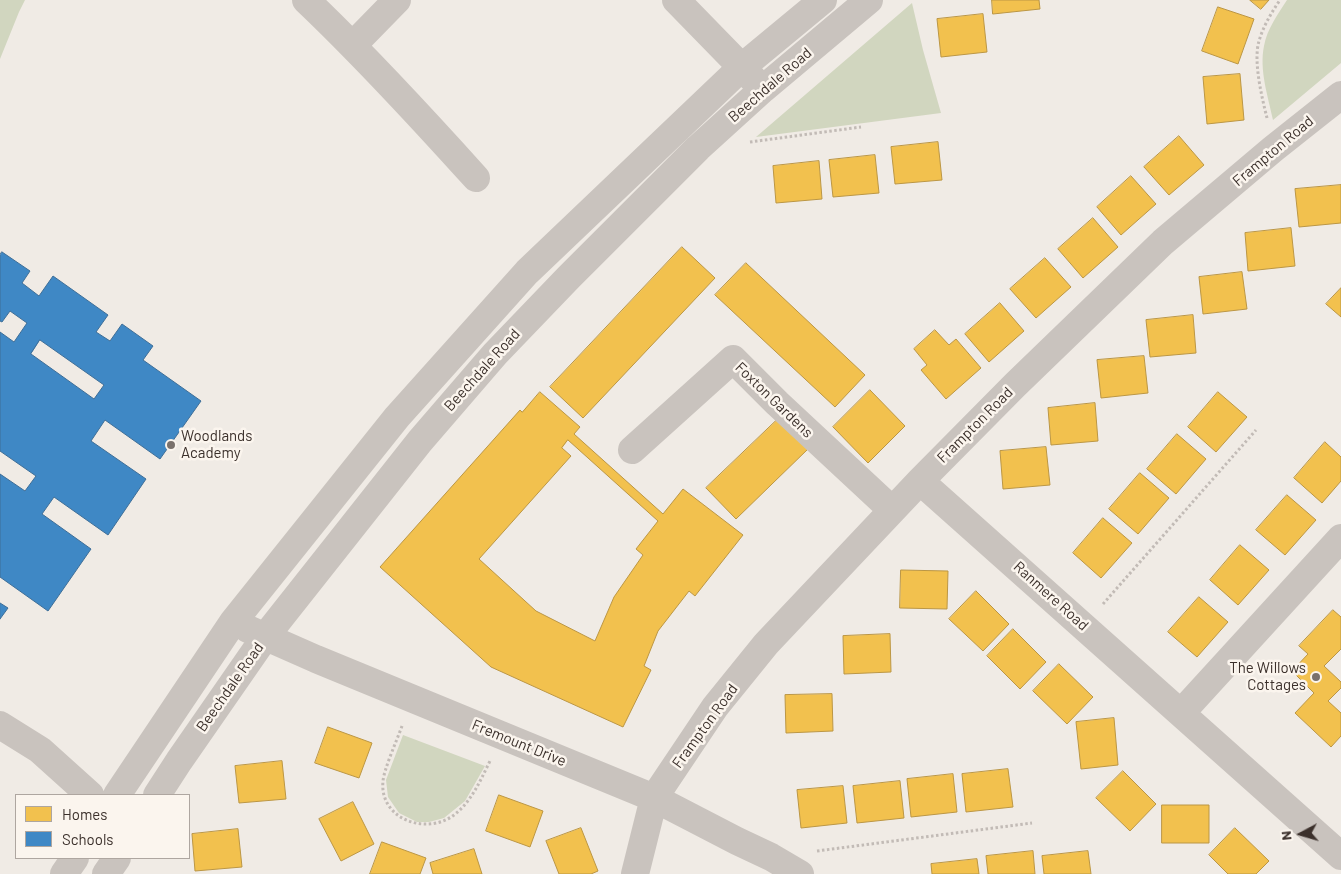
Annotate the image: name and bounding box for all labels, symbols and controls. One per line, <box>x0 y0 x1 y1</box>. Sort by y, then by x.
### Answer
street label: Beechdale Road <box>725 44 815 126</box>
street label: Frampton Road <box>1229 112 1317 190</box>
street label: Beechdale Road <box>440 325 524 415</box>
street label: Foxton Gardens <box>731 358 817 442</box>
street label: Frampton Road <box>933 383 1017 467</box>
place label: Woodlands Academy <box>181 427 252 462</box>
marker: Woodlands Academy <box>165 439 177 451</box>
street label: Ranmere Road <box>1010 558 1092 634</box>
street label: Beechdale Road <box>193 639 267 735</box>
place label: The Willows Cottages <box>1229 659 1306 694</box>
marker: The Willows Cottages <box>1310 671 1322 683</box>
street label: Frampton Road <box>668 680 742 772</box>
street label: Fremount Drive <box>469 716 569 770</box>
legend <box>15 794 190 859</box>
text: Homes <box>62 805 107 823</box>
north arrow <box>1276 809 1326 859</box>
text: Schools <box>62 830 114 848</box>
text: N <box>1277 830 1295 841</box>

